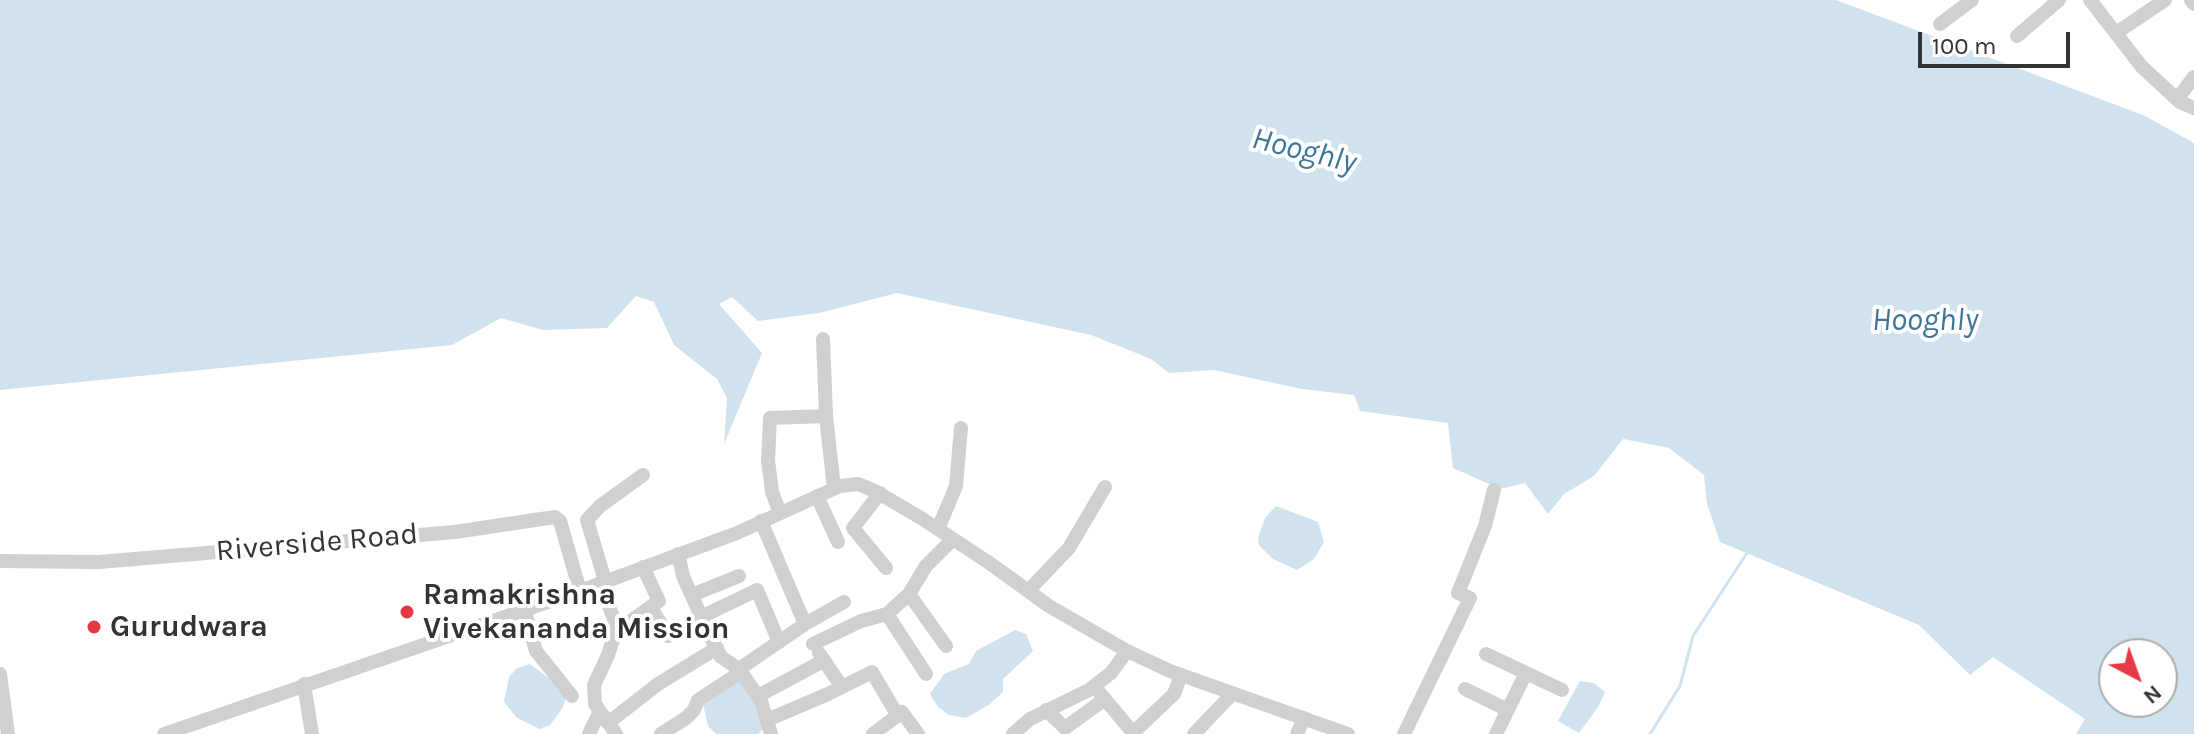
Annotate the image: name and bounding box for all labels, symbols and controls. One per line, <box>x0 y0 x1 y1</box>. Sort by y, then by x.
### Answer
scale bar <box>1922 16 2074 66</box>
text: 100 m <box>1932 32 1997 60</box>
water label: Hooghly <box>1248 120 1360 182</box>
water label: Hooghly <box>1872 302 1978 340</box>
street label: Riverside Road <box>214 516 420 570</box>
place label: Ramakrishna Vivekananda Mission <box>423 577 729 648</box>
marker: Ramakrishna Vivekananda Mission <box>398 603 416 621</box>
place label: Gurudwara <box>110 609 268 645</box>
marker: Gurudwara <box>85 618 103 636</box>
north arrow <box>2098 638 2178 718</box>
text: N <box>2138 680 2167 710</box>

